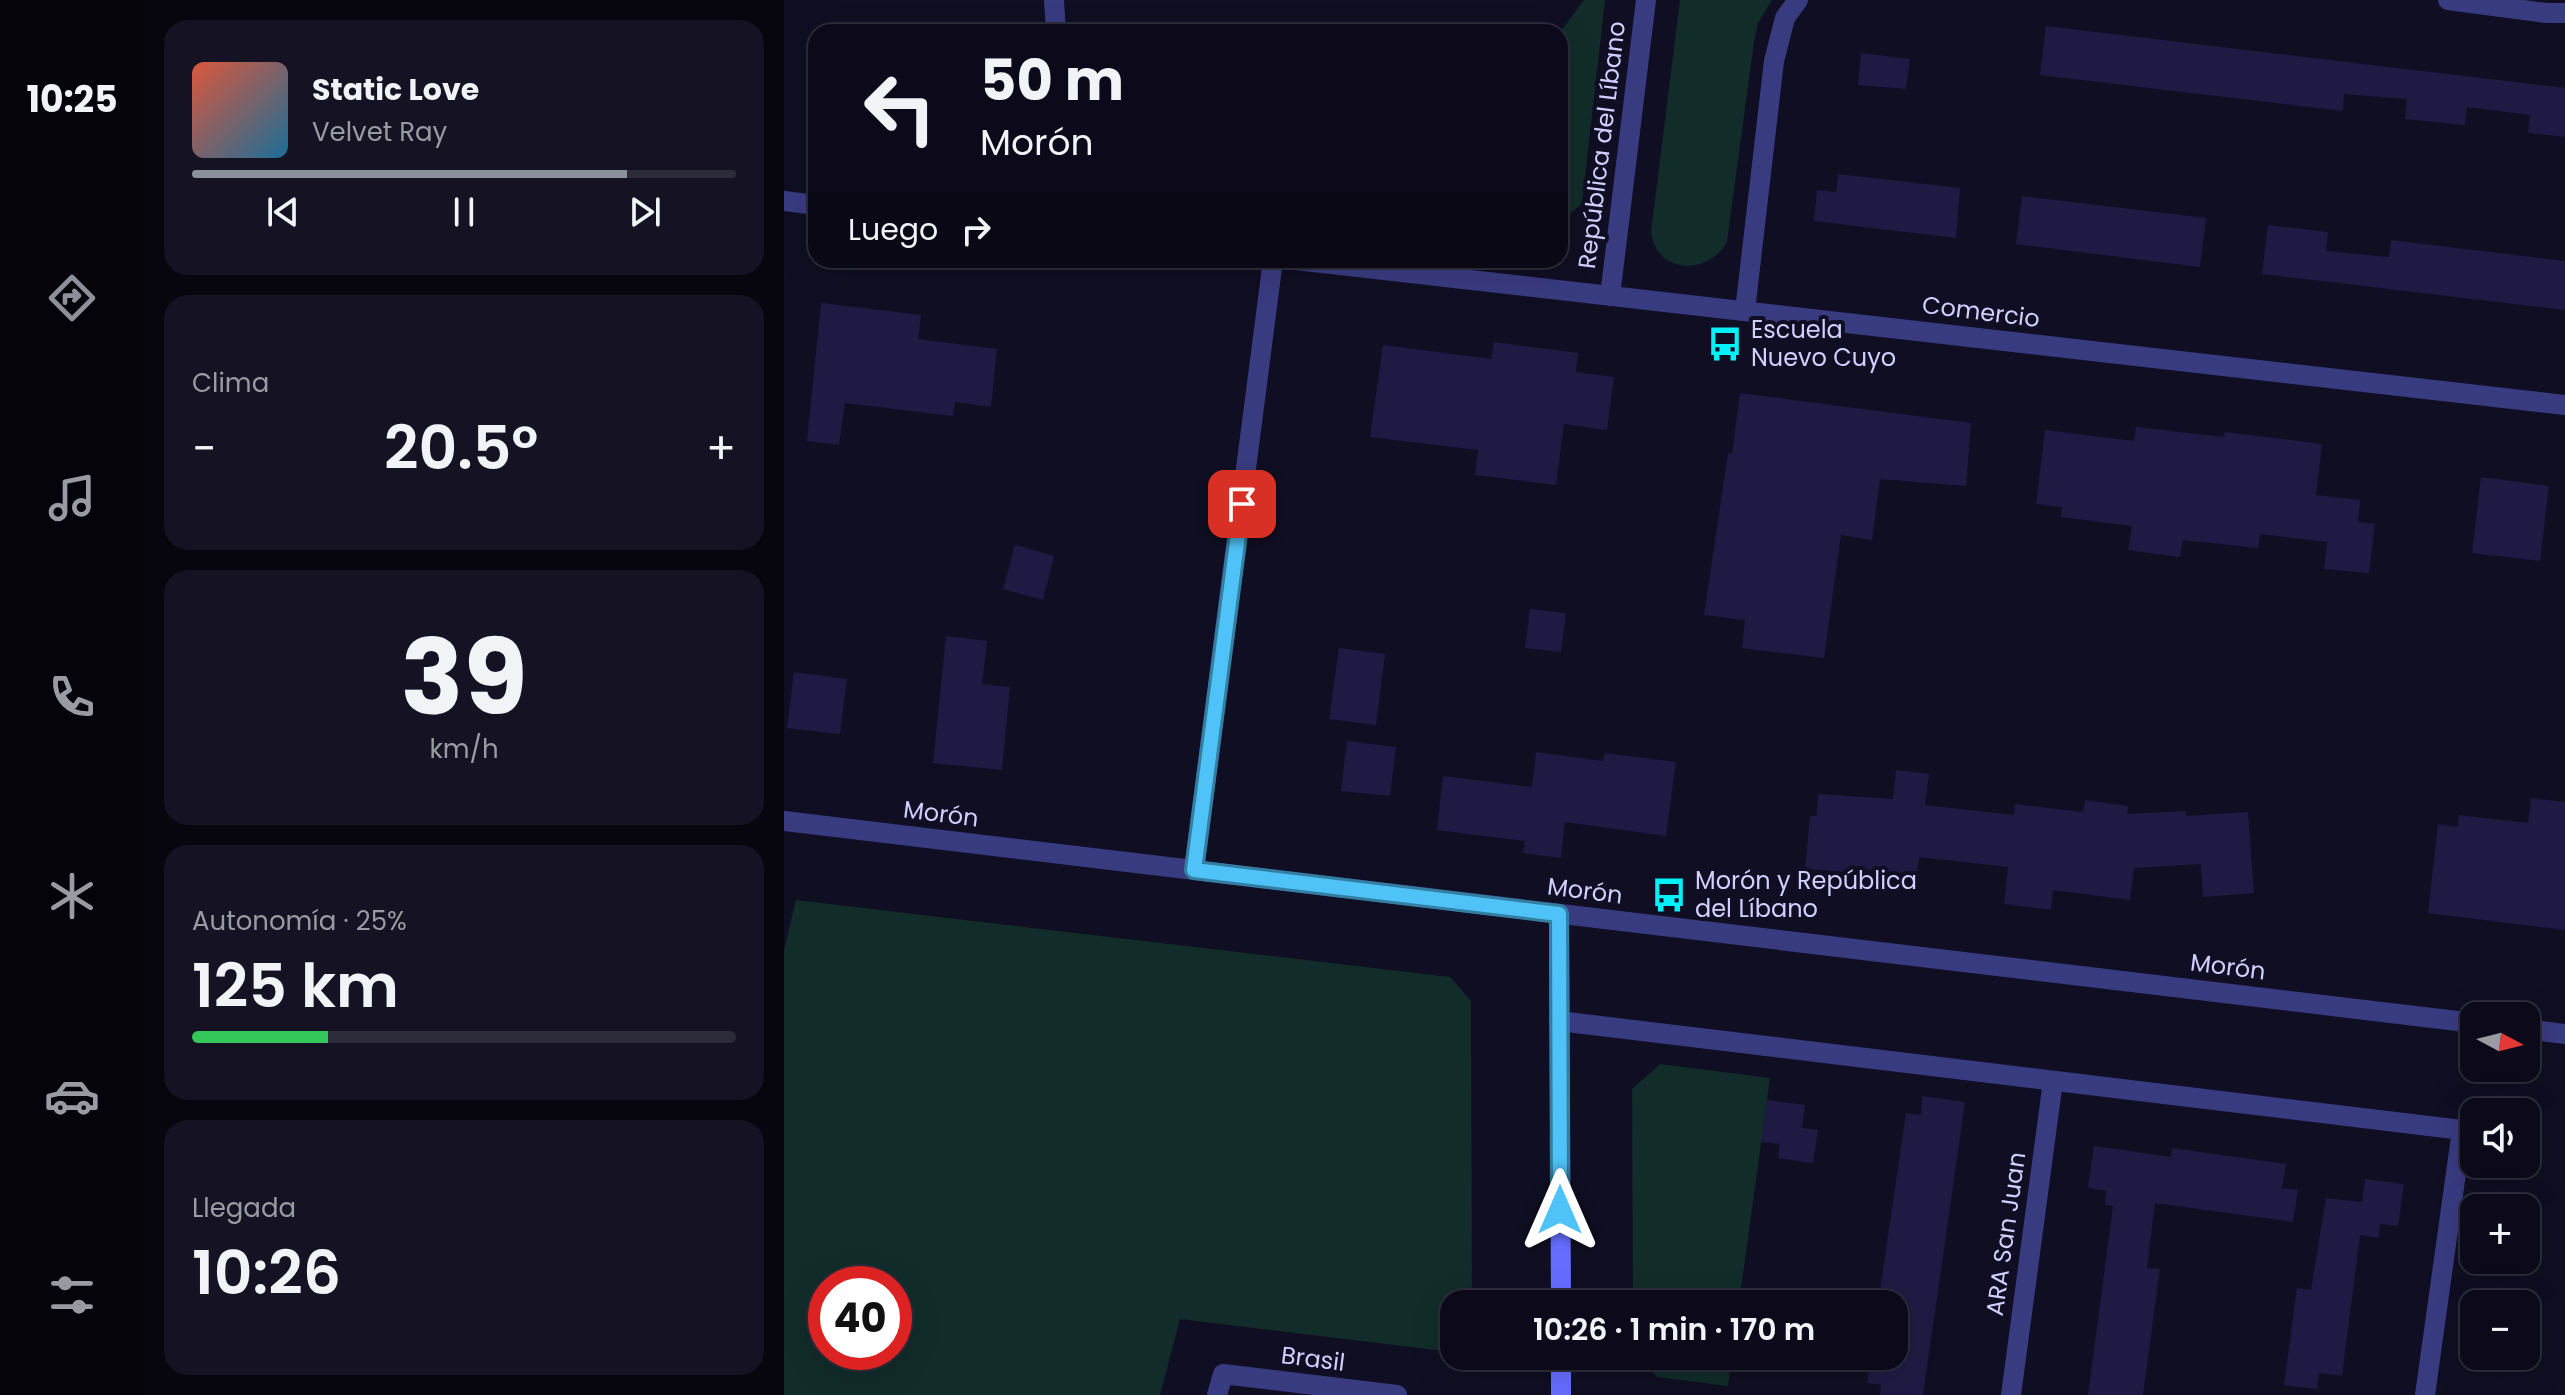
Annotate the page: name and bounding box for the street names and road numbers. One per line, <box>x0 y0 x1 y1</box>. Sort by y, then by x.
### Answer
street label: República del Líbano <box>1570 19 1633 271</box>
street label: Comercio <box>1920 288 2042 335</box>
street label: Morón <box>901 793 981 834</box>
street label: Morón <box>1545 870 1625 911</box>
street label: Morón <box>2188 946 2268 987</box>
street label: ARA San Juan <box>1978 1150 2033 1318</box>
street label: Brasil <box>1279 1338 1347 1379</box>

